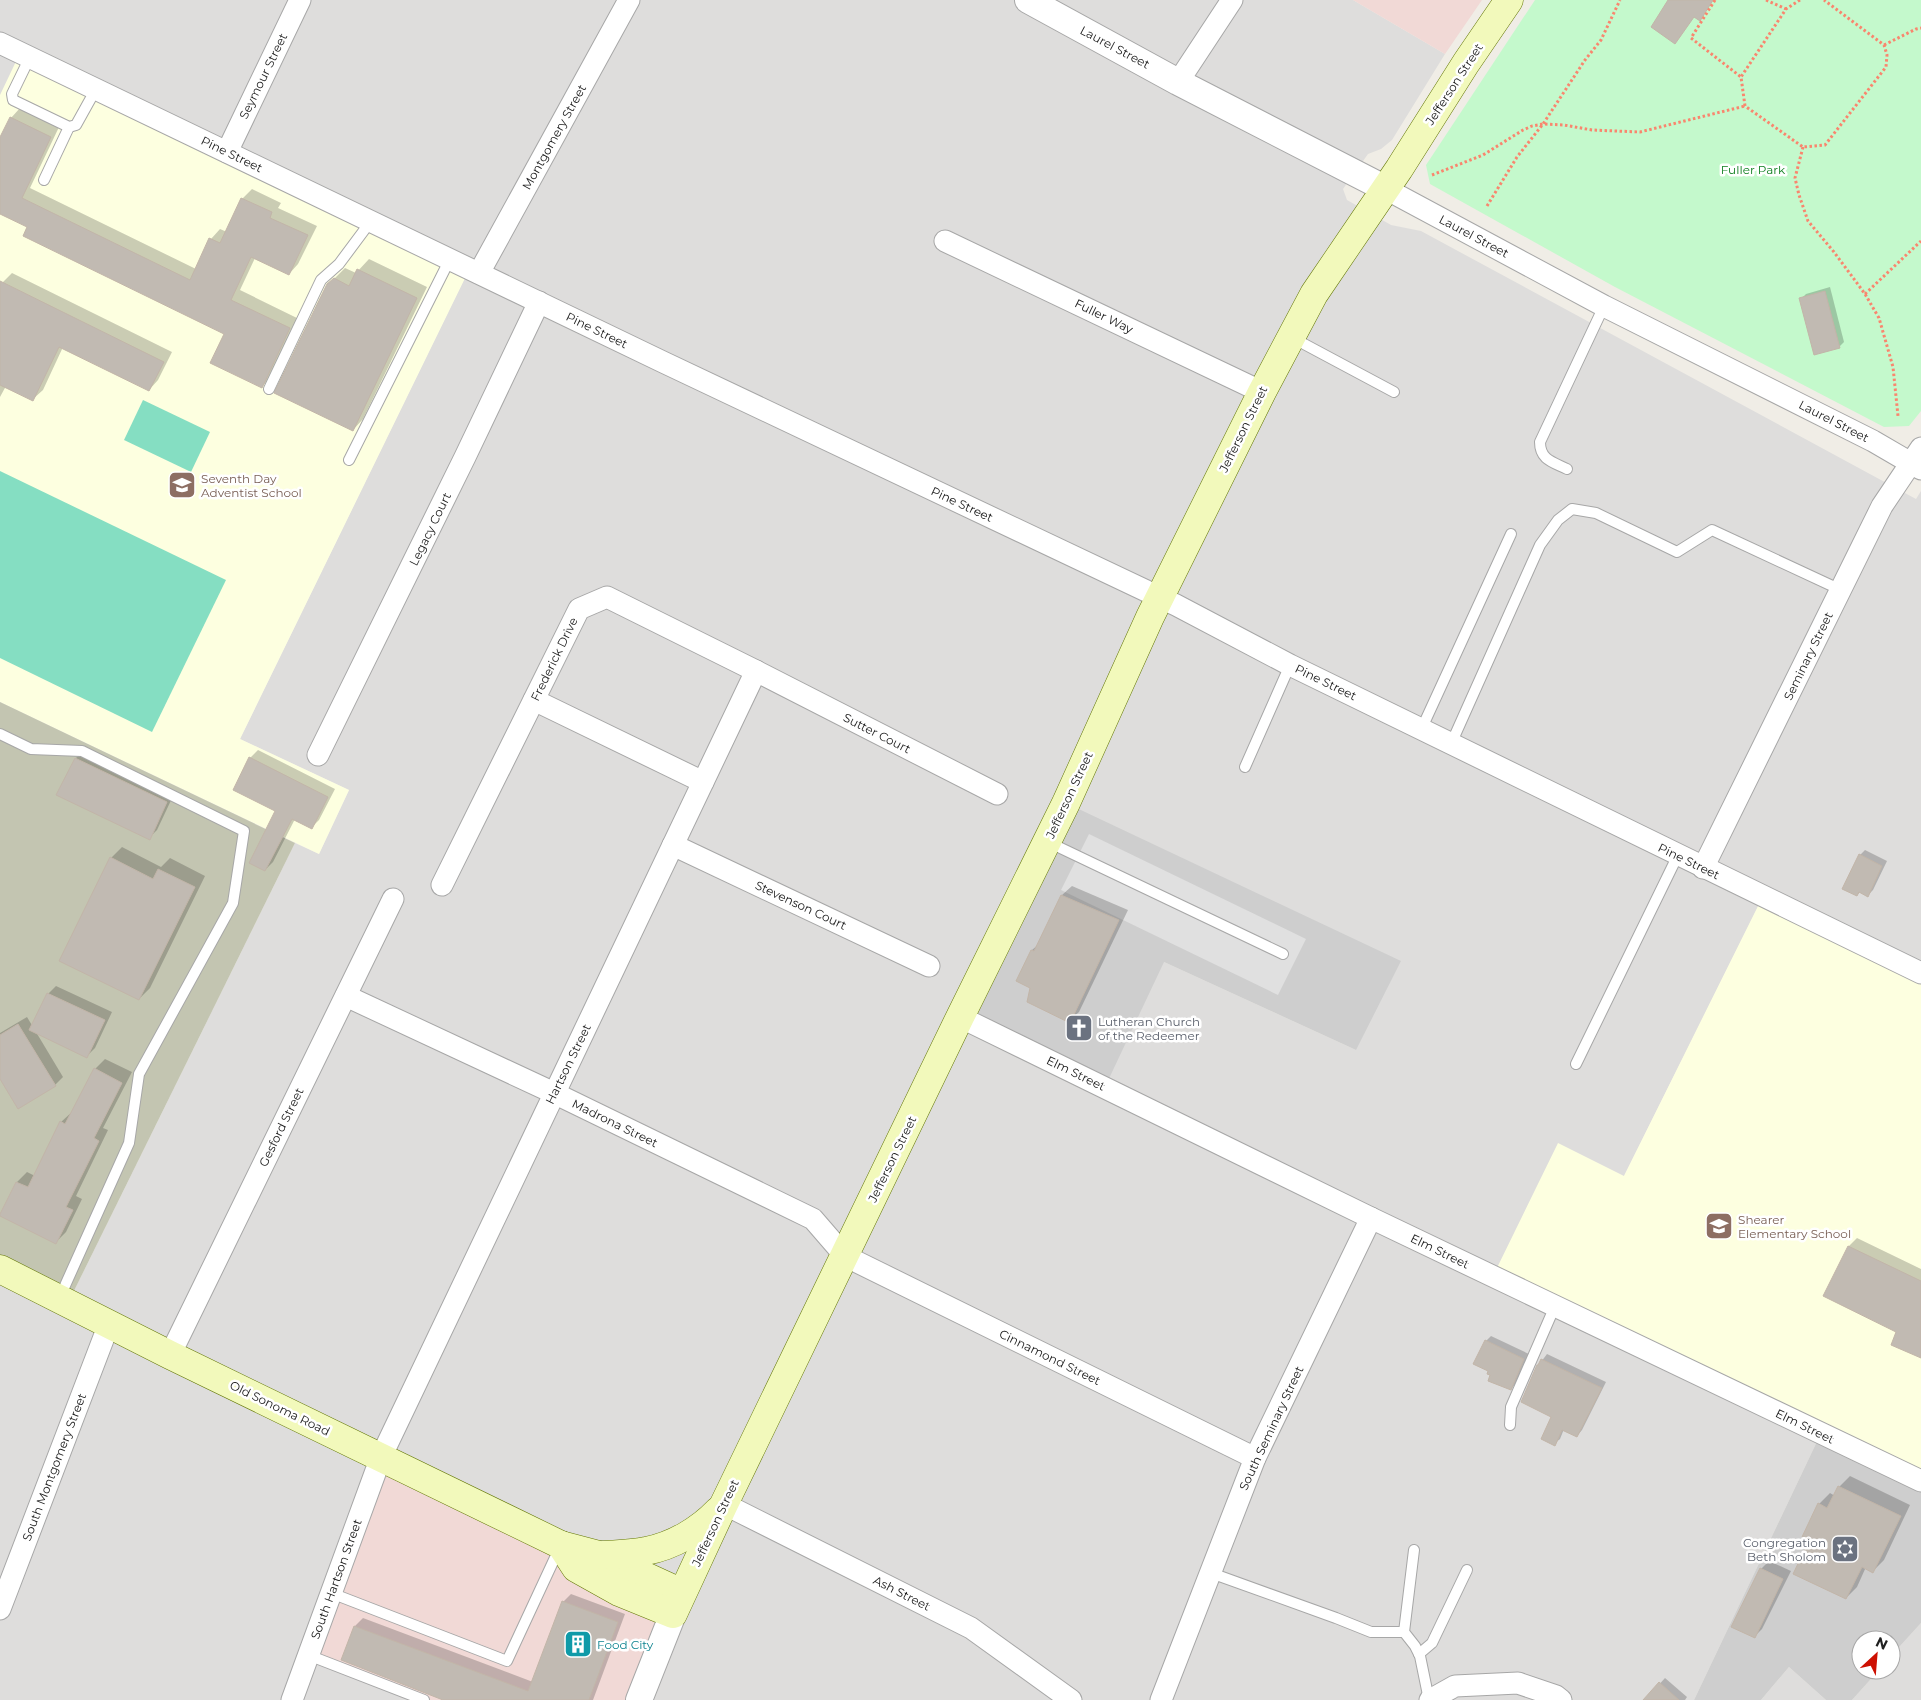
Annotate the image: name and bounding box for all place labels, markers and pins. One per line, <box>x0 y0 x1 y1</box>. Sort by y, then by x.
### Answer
school or university icon: Seventh Day Adventist School <box>167 470 197 500</box>
place label: Seventh Day Adventist School <box>201 471 302 500</box>
church icon: Lutheran Church of the Redeemer <box>1064 1013 1094 1043</box>
place label: Lutheran Church of the Redeemer <box>1098 1014 1200 1043</box>
school or university icon: Shearer Elementary School <box>1704 1211 1734 1241</box>
place label: Shearer Elementary School <box>1738 1212 1851 1241</box>
synagogue icon: Congregation Beth Sholom <box>1830 1534 1860 1564</box>
place label: Congregation Beth Sholom <box>1743 1535 1826 1564</box>
building icon: Food City <box>563 1629 593 1659</box>
place label: Food City <box>597 1637 654 1652</box>

